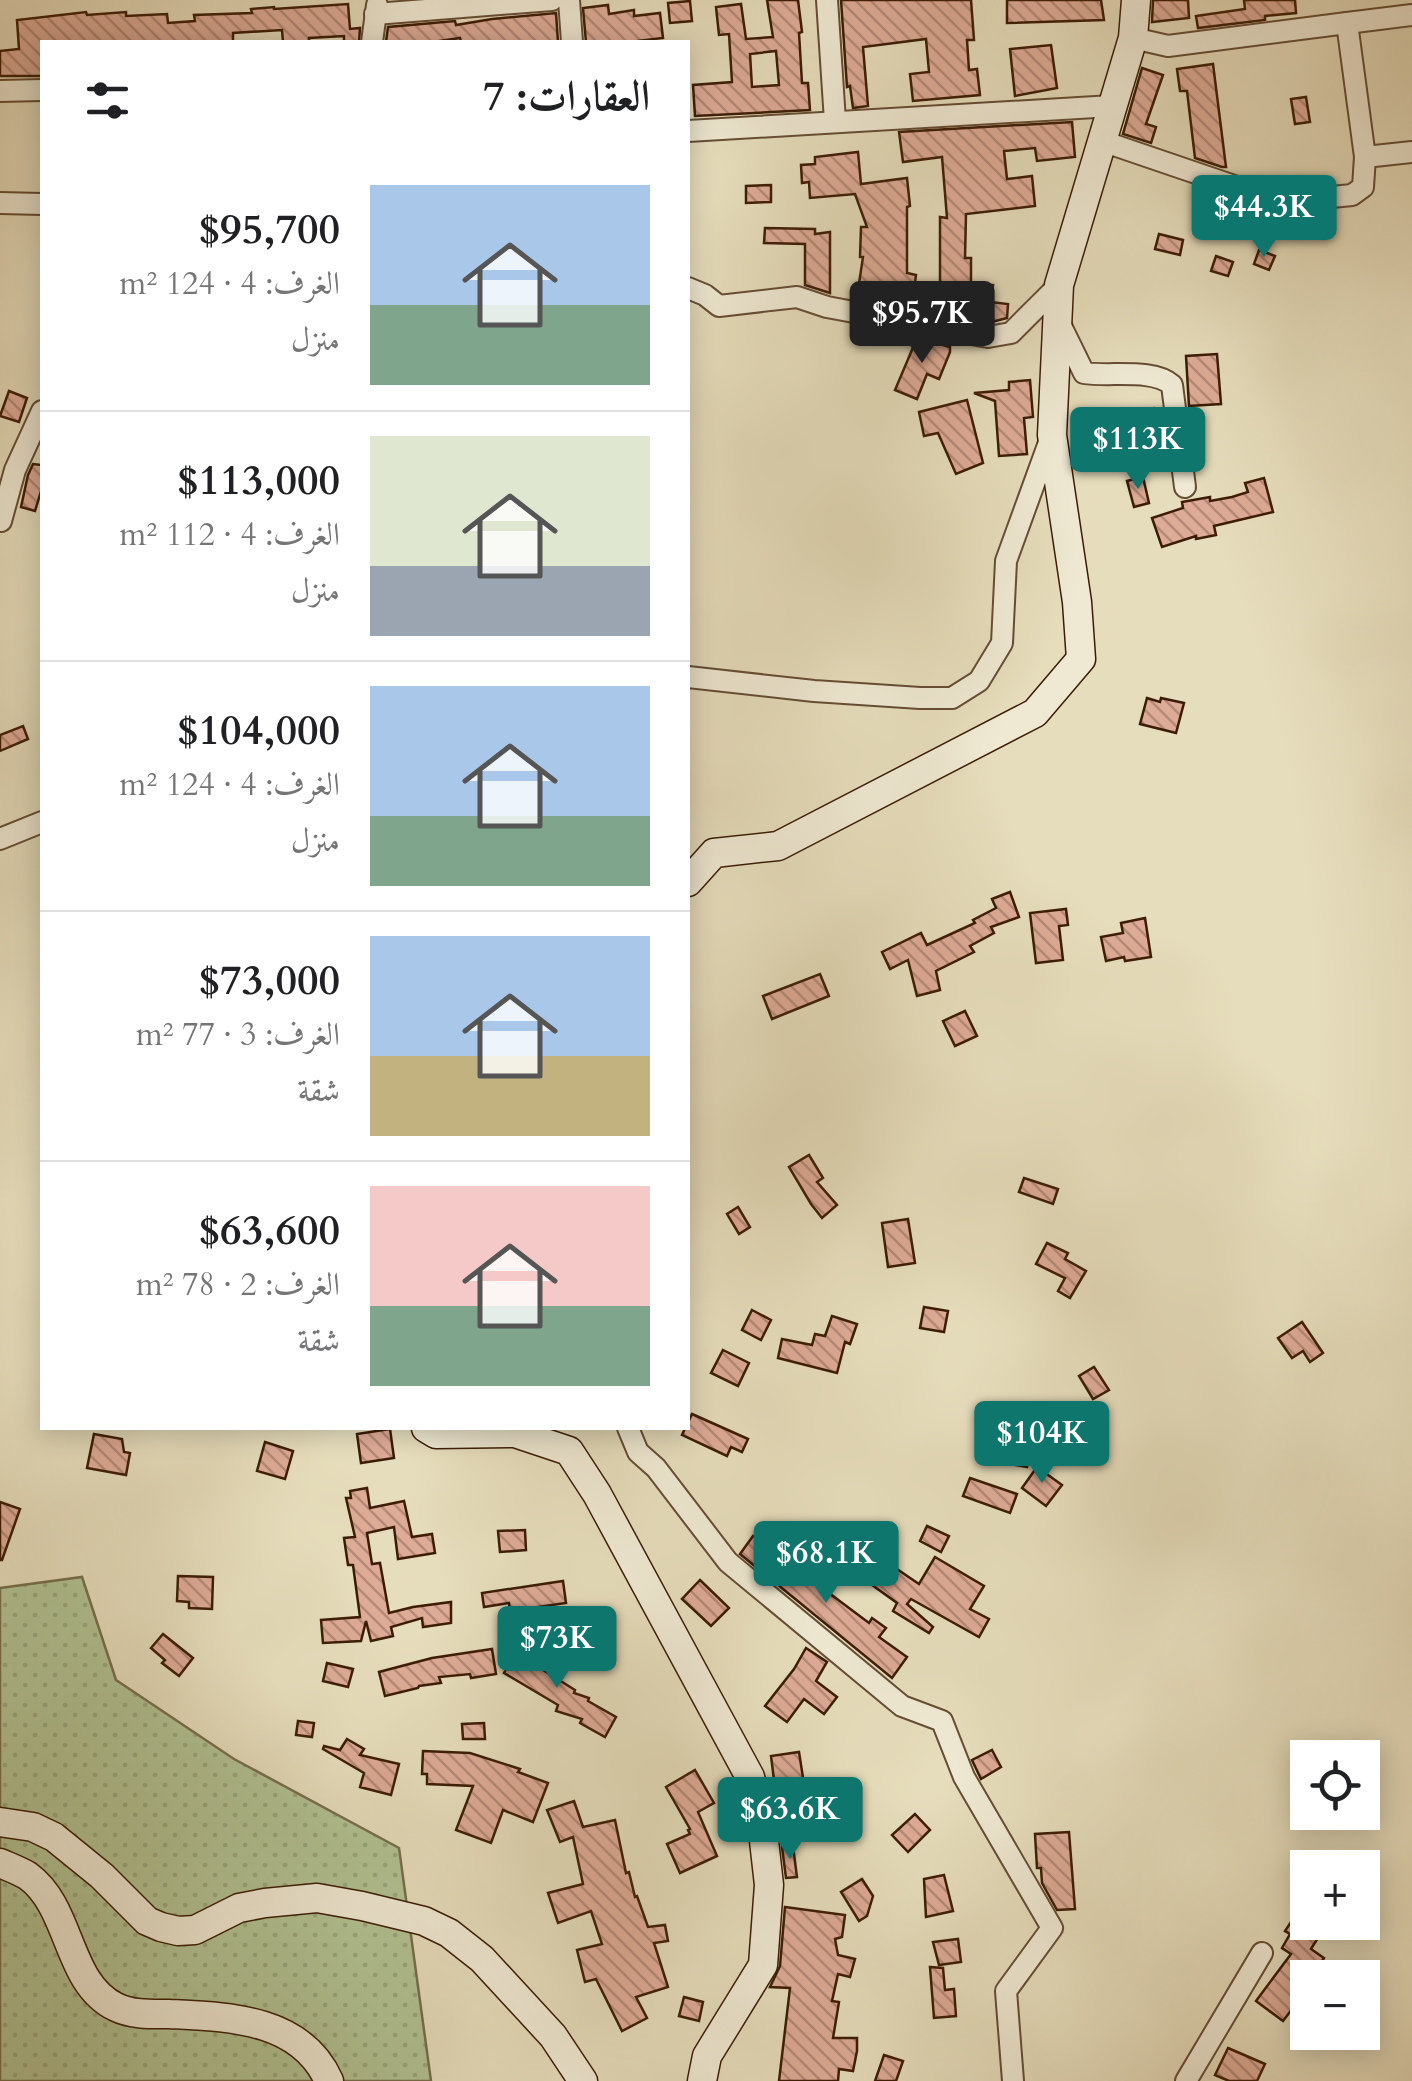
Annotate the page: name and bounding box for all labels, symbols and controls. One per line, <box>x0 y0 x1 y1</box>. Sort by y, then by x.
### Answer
text: العقارات: 7 <box>483 68 650 125</box>
icon: filters <box>80 73 135 128</box>
pin: $44.3K <box>1183 175 1345 260</box>
text: $44.3K <box>1214 185 1314 229</box>
text: $95,700 <box>199 201 340 258</box>
icon: home <box>450 225 570 345</box>
text: الغرف: 4 · 124 m² <box>119 262 340 306</box>
pin: $95.7K <box>841 281 1003 366</box>
text: $95.7K <box>872 291 972 335</box>
text: منزل <box>291 318 340 362</box>
pin: $113K <box>1068 407 1208 492</box>
text: $113K <box>1092 417 1184 461</box>
text: $113,000 <box>177 452 340 509</box>
icon: home <box>450 476 570 596</box>
text: الغرف: 4 · 112 m² <box>119 513 340 557</box>
text: منزل <box>291 569 340 613</box>
text: $104,000 <box>177 702 340 759</box>
icon: home <box>450 726 570 846</box>
text: الغرف: 4 · 124 m² <box>119 763 340 807</box>
text: منزل <box>291 819 340 863</box>
text: $73,000 <box>199 952 340 1009</box>
icon: home <box>450 976 570 1096</box>
text: الغرف: 3 · 77 m² <box>136 1013 340 1057</box>
text: شقة <box>298 1069 340 1113</box>
text: $63,600 <box>199 1202 340 1259</box>
icon: home <box>450 1226 570 1346</box>
text: الغرف: 2 · 78 m² <box>136 1263 340 1307</box>
text: شقة <box>298 1319 340 1363</box>
pin: $104K <box>972 1401 1112 1486</box>
text: $104K <box>996 1411 1088 1455</box>
pin: $68.1K <box>745 1521 907 1606</box>
text: $68.1K <box>776 1531 876 1575</box>
pin: $73K <box>498 1606 616 1691</box>
text: $73K <box>519 1616 595 1660</box>
map controls <box>1290 1740 1380 2050</box>
button: locate <box>1290 1740 1380 1830</box>
pin: $63.6K <box>709 1777 871 1862</box>
text: $63.6K <box>740 1787 840 1831</box>
button: + <box>1290 1850 1380 1940</box>
button: − <box>1290 1960 1380 2050</box>

